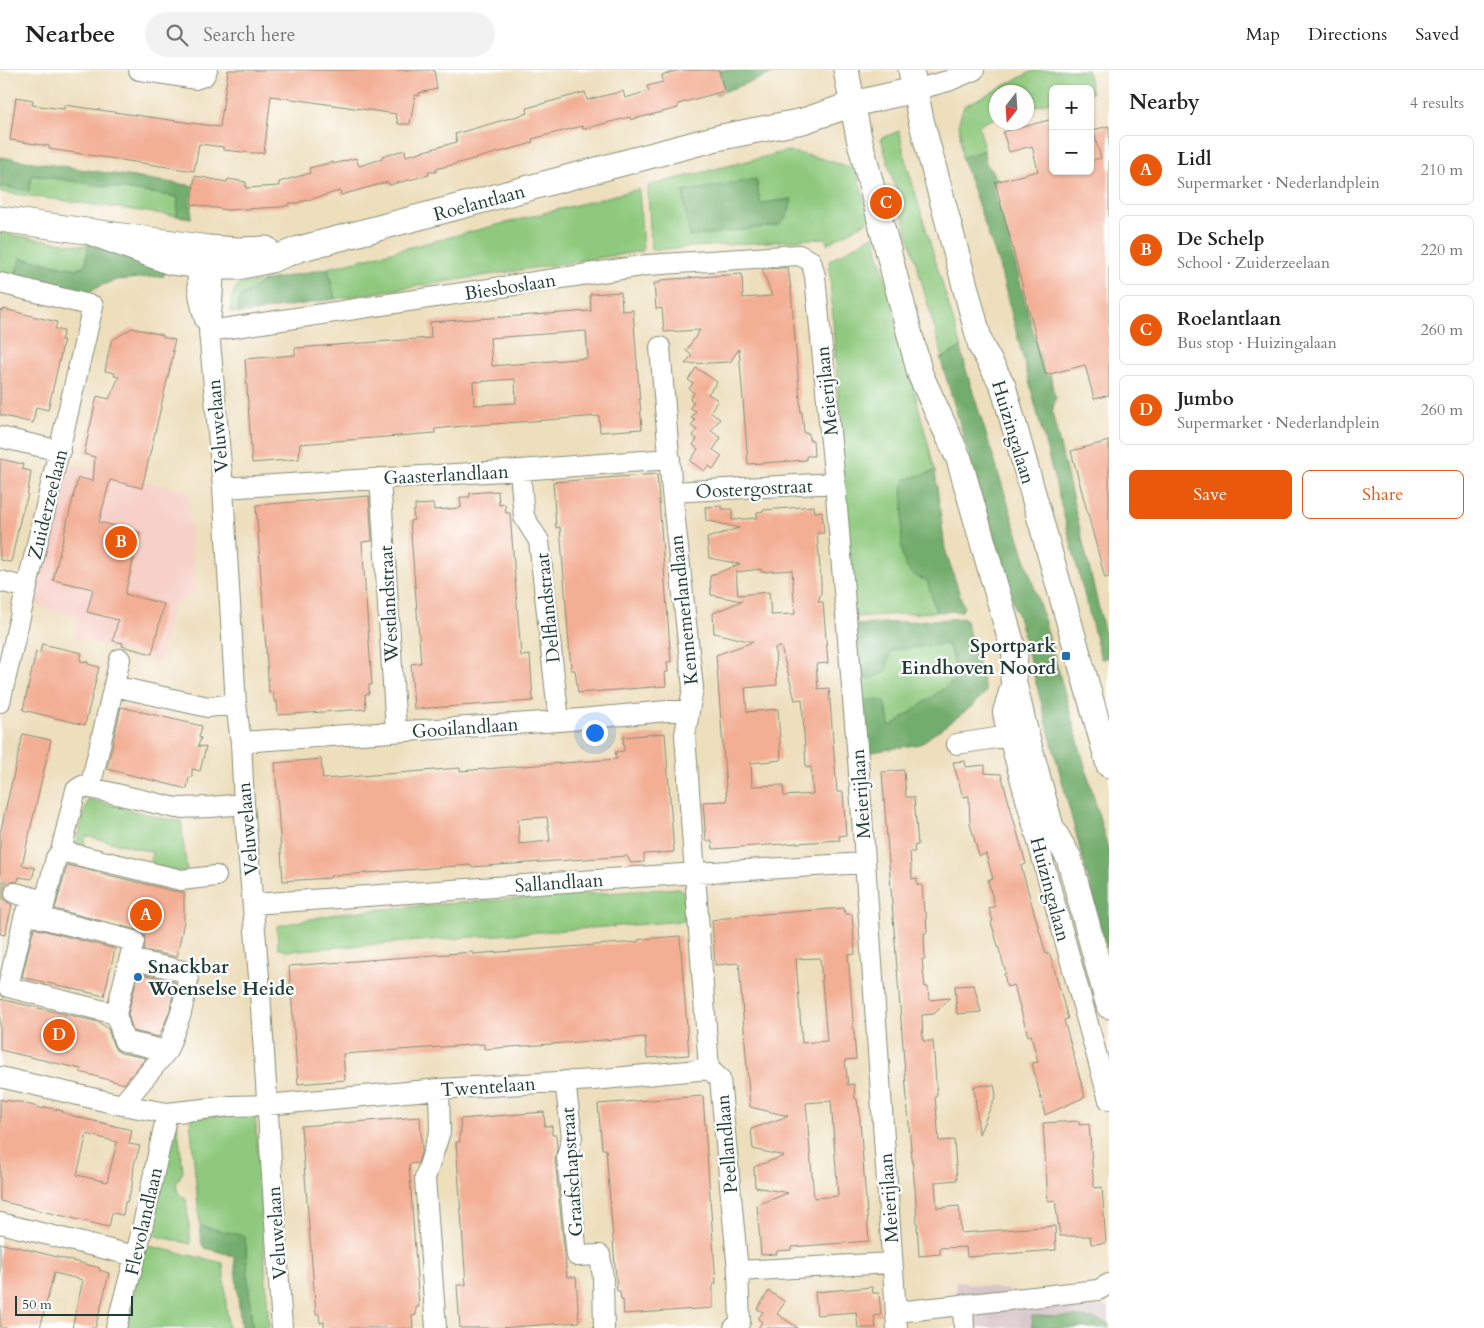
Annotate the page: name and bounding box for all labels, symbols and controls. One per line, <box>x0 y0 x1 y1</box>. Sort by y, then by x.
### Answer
search box <box>145 12 495 57</box>
text: Nearbee <box>25 18 115 51</box>
icon: search <box>163 21 191 49</box>
text: Search here <box>203 22 295 48</box>
text: Map <box>1246 22 1280 47</box>
text: Directions <box>1308 22 1387 47</box>
text: Saved <box>1415 22 1459 47</box>
north arrow <box>989 85 1034 130</box>
map controls <box>1049 85 1094 175</box>
button: + <box>1049 85 1094 130</box>
text: Nearby <box>1129 88 1200 117</box>
text: 4 results <box>1410 92 1464 114</box>
button: − <box>1049 130 1094 175</box>
text: Lidl <box>1177 146 1211 172</box>
text: A <box>1140 159 1152 181</box>
text: 210 m <box>1421 159 1463 181</box>
text: Supermarket · Nederlandplein <box>1177 172 1380 194</box>
street label: Roelantlaan <box>431 178 528 228</box>
pin: C <box>870 184 902 222</box>
text: De Schelp <box>1177 226 1265 252</box>
text: B <box>1140 239 1152 261</box>
text: 220 m <box>1421 239 1463 261</box>
text: School · Zuiderzeelaan <box>1177 252 1330 274</box>
street label: Biesboslaan <box>463 267 558 307</box>
text: Roelantlaan <box>1177 306 1281 332</box>
text: C <box>1140 319 1152 341</box>
text: 260 m <box>1421 319 1463 341</box>
text: Bus stop · Huizingalaan <box>1177 332 1337 354</box>
street label: Meierijlaan <box>809 345 845 437</box>
street label: Huizingalaan <box>985 377 1041 488</box>
street label: Veluwelaan <box>201 378 235 474</box>
text: Jumbo <box>1177 386 1234 412</box>
text: D <box>1139 399 1153 421</box>
text: 260 m <box>1421 399 1463 421</box>
text: Supermarket · Nederlandplein <box>1177 412 1380 434</box>
street label: Zuiderzeelaan <box>22 446 74 562</box>
street label: Gaasterlandlaan <box>383 459 510 491</box>
button: Save <box>1129 470 1292 519</box>
button: Share <box>1302 470 1464 519</box>
street label: Oostergostraat <box>695 473 813 505</box>
pin: B <box>105 523 137 561</box>
street label: Kennemerlandlaan <box>663 533 705 686</box>
street label: Westlandstraat <box>373 545 405 664</box>
street label: Delflandstraat <box>529 552 567 664</box>
place label: Sportpark Eindhoven Noord <box>901 633 1056 681</box>
marker: Sportpark Eindhoven Noord <box>1060 650 1072 662</box>
street label: Gooilandlaan <box>411 711 520 745</box>
your location <box>582 720 608 746</box>
street label: Meierijlaan <box>845 748 877 840</box>
street label: Veluwelaan <box>231 781 265 877</box>
street label: Huizingalaan <box>1024 834 1077 945</box>
street label: Sallandlaan <box>514 867 604 899</box>
pin: A <box>130 896 162 934</box>
place label: Snackbar Woenselse Heide <box>147 954 295 1002</box>
marker: Snackbar Woenselse Heide <box>132 971 144 983</box>
pin: D <box>43 1016 75 1054</box>
street label: Twentelaan <box>440 1071 537 1103</box>
street label: Peellandlaan <box>710 1093 744 1195</box>
street label: Graafschapstraat <box>555 1106 589 1238</box>
street label: Meierijlaan <box>873 1152 905 1244</box>
street label: Flevolandlaan <box>119 1164 169 1278</box>
street label: Veluwelaan <box>261 1185 293 1281</box>
scale bar <box>15 1293 132 1316</box>
text: 50 m <box>22 1295 52 1314</box>

